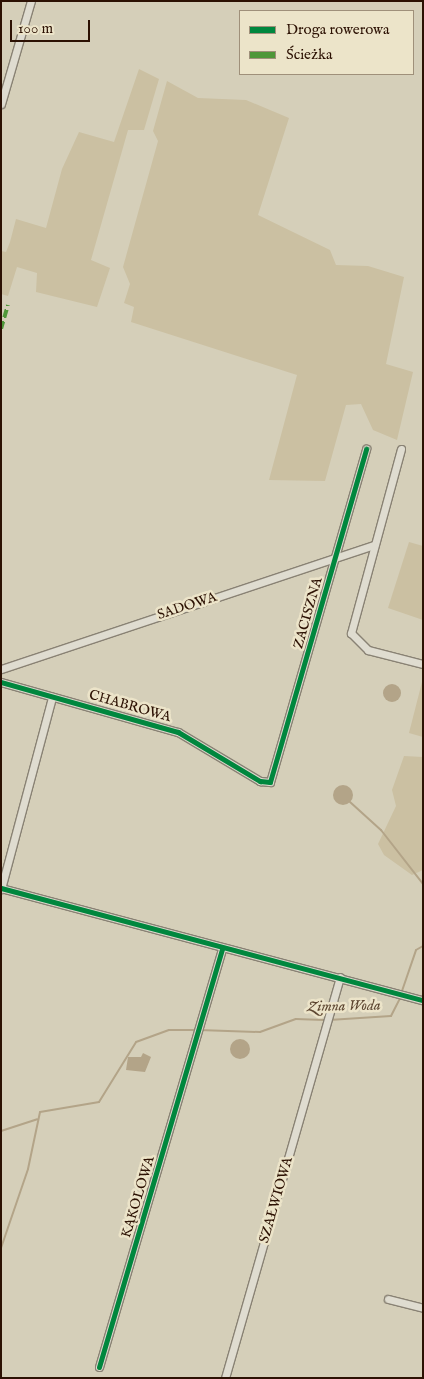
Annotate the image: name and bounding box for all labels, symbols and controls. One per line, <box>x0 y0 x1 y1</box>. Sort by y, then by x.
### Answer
scale bar <box>12 10 92 42</box>
legend <box>239 10 414 75</box>
text: 100 m <box>18 19 53 38</box>
text: Droga rowerowa <box>286 20 389 39</box>
text: Ścieżka <box>286 45 332 64</box>
street label: ZACISZNA <box>290 575 326 651</box>
street label: SADOWA <box>155 589 219 623</box>
street label: CHABROWA <box>87 686 173 726</box>
water label: Zimna Woda <box>307 996 381 1016</box>
street label: KĄKOLOWA <box>118 1154 158 1240</box>
street label: SZAŁWIOWA <box>256 1155 296 1245</box>

